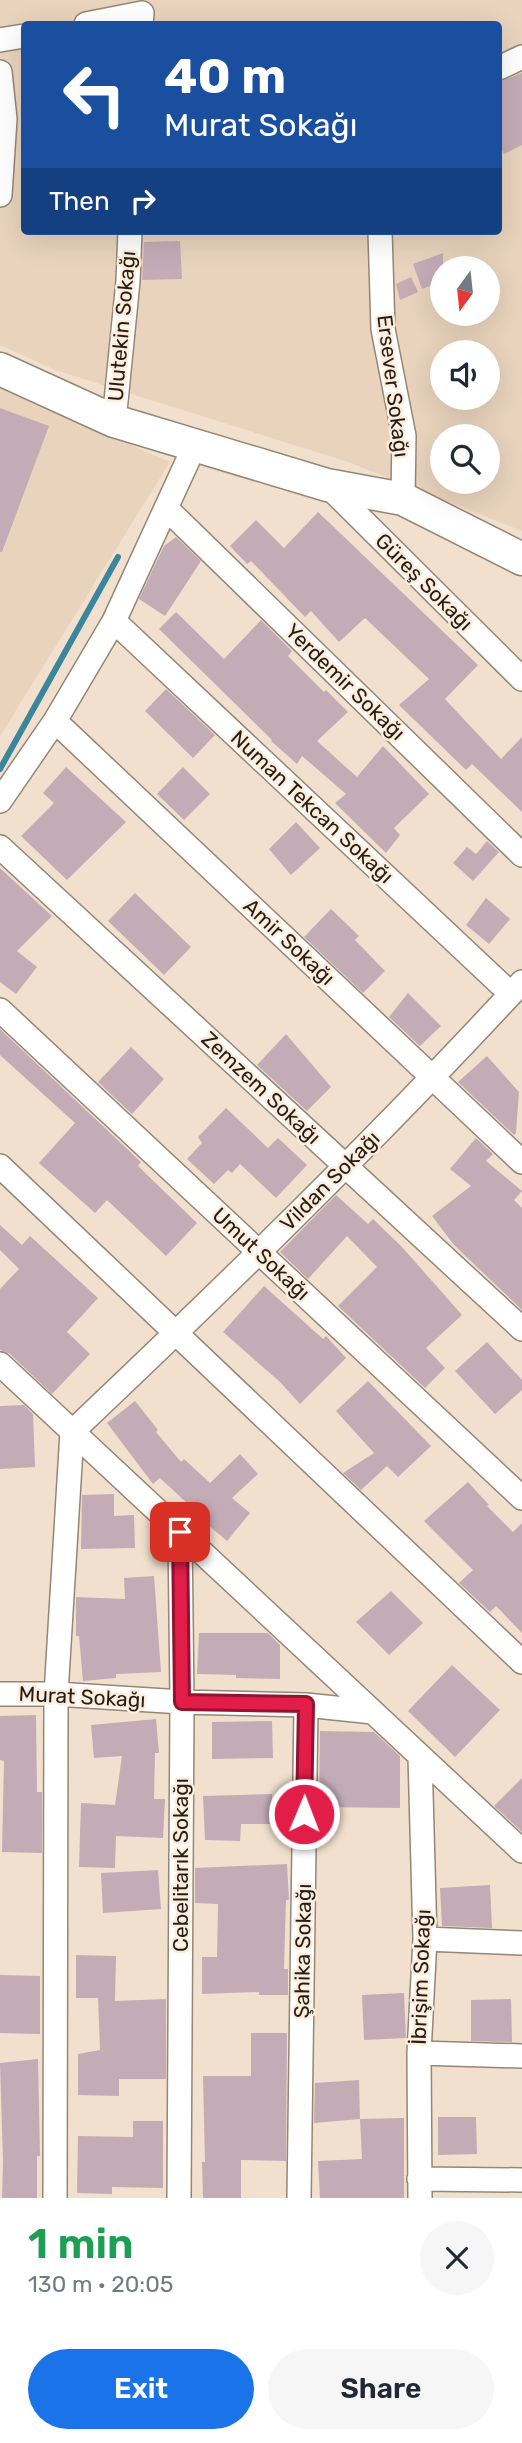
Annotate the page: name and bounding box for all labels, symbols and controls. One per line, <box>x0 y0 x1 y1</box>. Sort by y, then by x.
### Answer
text: 40 m <box>164 47 286 105</box>
icon: left <box>49 49 140 140</box>
text: Murat Sokağı <box>164 106 357 144</box>
icon: right <box>124 182 162 220</box>
text: Then <box>49 186 110 217</box>
street label: Ulutekin Sokağı <box>102 250 141 402</box>
north arrow <box>430 256 500 326</box>
map controls <box>430 256 500 494</box>
street label: Ersever Sokağı <box>372 313 415 459</box>
button: sound <box>430 340 500 410</box>
button: search <box>430 424 500 494</box>
street label: Güreş Sokağı <box>371 528 478 635</box>
street label: Yerdemir Sokağı <box>280 618 410 745</box>
street label: Numan Tekcan Sokağı <box>226 725 399 888</box>
street label: Amir Sokağı <box>239 893 340 990</box>
street label: Zemzem Sokağı <box>197 1026 326 1149</box>
street label: Vildan Sokağı <box>275 1126 385 1236</box>
street label: Umut Sokağı <box>207 1202 315 1305</box>
pin <box>150 1502 210 1562</box>
icon: arrive <box>161 1513 199 1551</box>
street label: Murat Sokağı <box>18 1681 146 1712</box>
position arrow <box>267 1777 341 1851</box>
street label: Cebelitarık Sokağı <box>168 1778 193 1952</box>
street label: Şahika Sokağı <box>289 1883 316 2019</box>
street label: İbrişim Sokağı <box>406 1909 435 2045</box>
text: 1 min <box>28 2219 134 2269</box>
button: close <box>420 2221 494 2295</box>
text: 130 m · 20:05 <box>28 2270 173 2298</box>
button: Exit <box>28 2349 254 2429</box>
button: Share <box>268 2349 494 2429</box>

